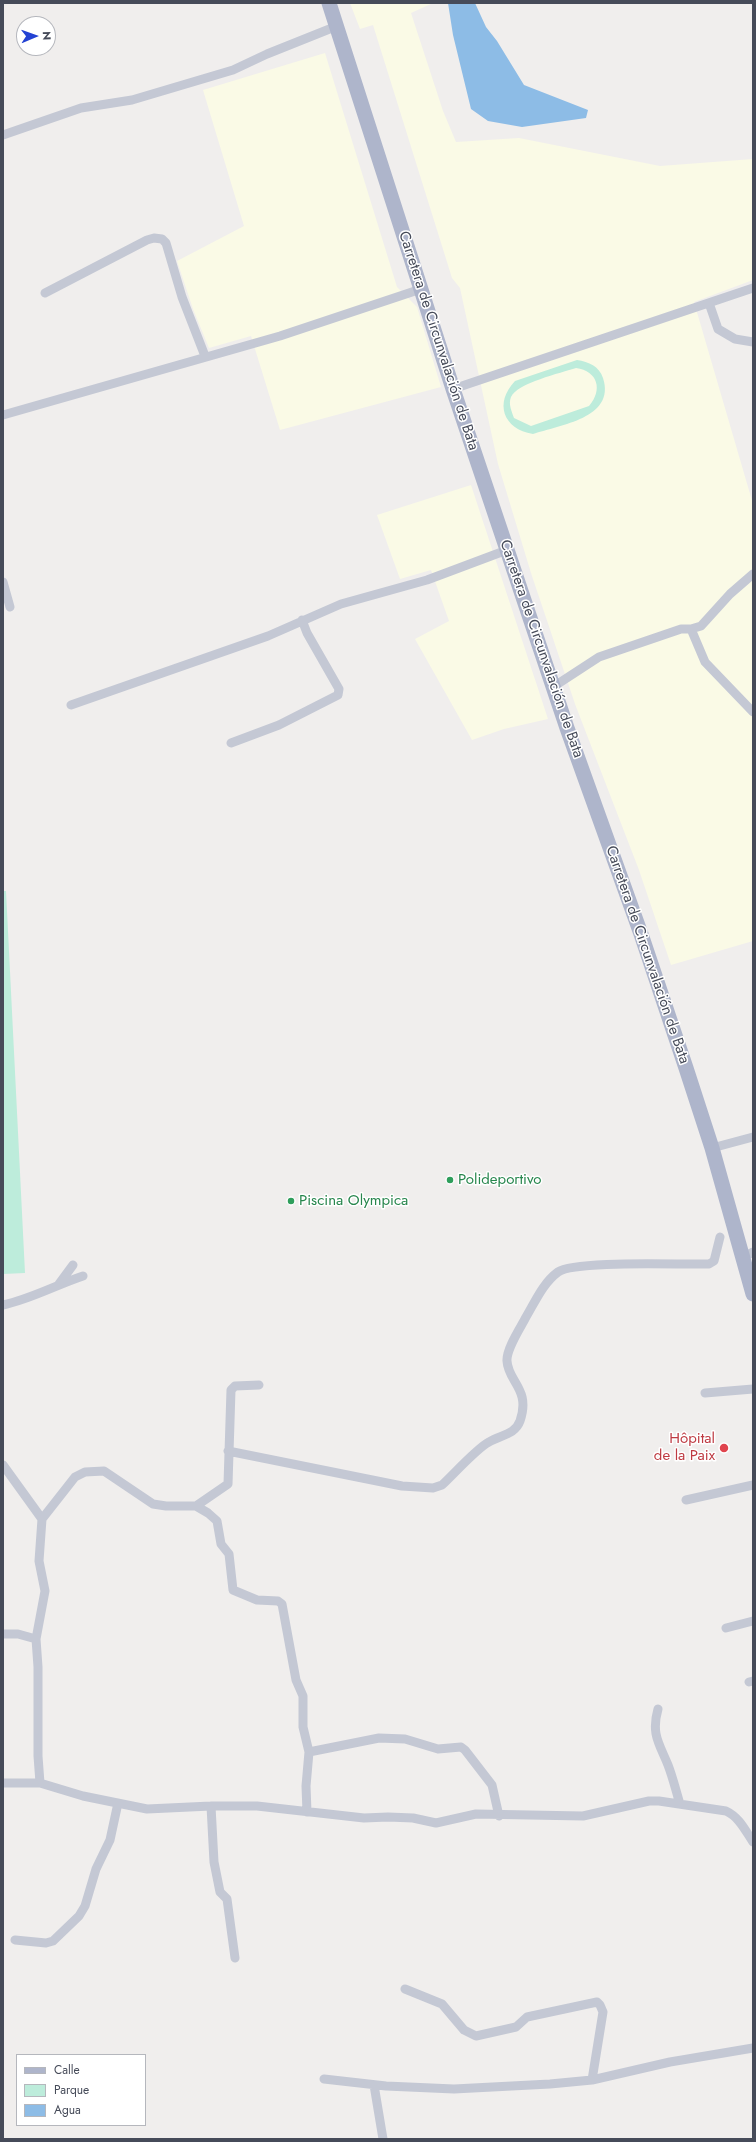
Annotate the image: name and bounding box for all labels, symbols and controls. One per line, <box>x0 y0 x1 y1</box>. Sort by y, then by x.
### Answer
north arrow <box>16 16 56 56</box>
text: N <box>39 31 55 40</box>
street label: Carretera de Circunvalación de Bata <box>394 229 482 453</box>
street label: Carretera de Circunvalación de Bata <box>495 538 587 760</box>
street label: Carretera de Circunvalación de Bata <box>601 844 693 1066</box>
place label: Polideportivo <box>458 1171 542 1189</box>
marker: Polideportivo <box>445 1175 455 1185</box>
place label: Piscina Olympica <box>299 1192 408 1210</box>
marker: Piscina Olympica <box>286 1196 296 1206</box>
place label: Hôpital de la Paix <box>654 1430 715 1465</box>
marker: Hôpital de la Paix <box>718 1442 730 1454</box>
legend <box>16 2054 146 2126</box>
text: Calle <box>54 2061 80 2079</box>
text: Parque <box>54 2081 89 2099</box>
text: Agua <box>54 2101 81 2119</box>

